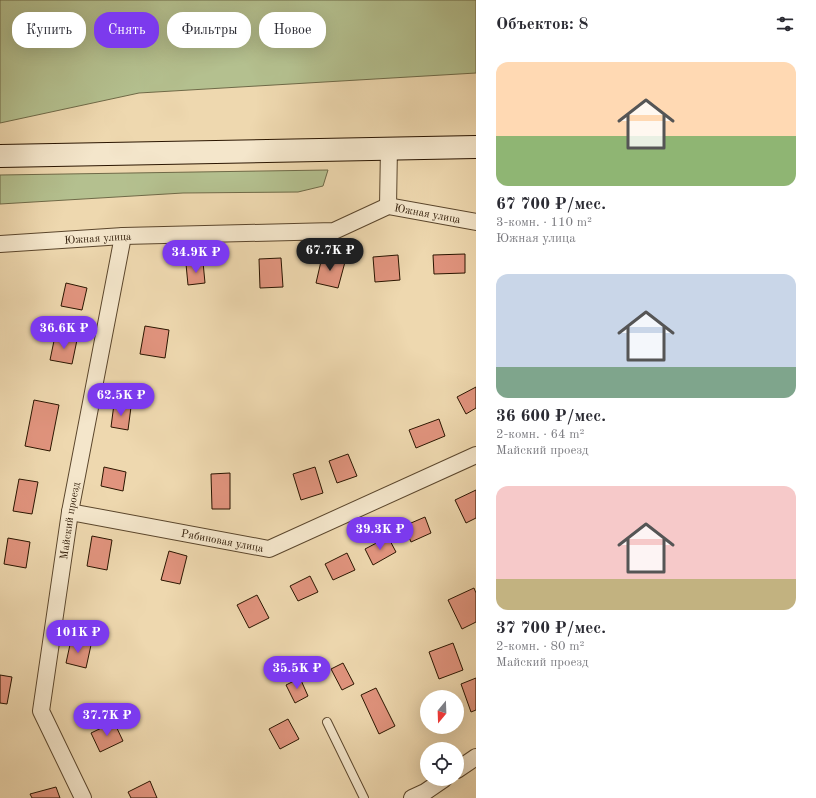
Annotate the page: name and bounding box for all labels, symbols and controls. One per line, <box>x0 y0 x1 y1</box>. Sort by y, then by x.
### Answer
chip: Купить <box>12 12 86 48</box>
chip: Снять <box>94 12 159 48</box>
chip: Фильтры <box>167 12 251 48</box>
chip: Новое <box>259 12 326 48</box>
icon: filters <box>774 13 796 35</box>
text: Объектов: 8 <box>496 16 588 33</box>
icon: home <box>610 88 682 160</box>
text: 67 700 ₽/мес. <box>496 196 606 213</box>
street label: Южная улица <box>393 203 462 226</box>
text: 3-комн. · 110 m² <box>496 216 592 229</box>
street label: Южная улица <box>64 232 132 247</box>
text: Южная улица <box>496 232 576 245</box>
pin: 67.7K ₽ <box>293 238 367 272</box>
pin: 34.9K ₽ <box>159 240 233 274</box>
text: 67.7K ₽ <box>305 244 355 257</box>
text: 34.9K ₽ <box>171 246 221 259</box>
icon: home <box>610 300 682 372</box>
pin: 36.6K ₽ <box>27 316 101 350</box>
text: 36.6K ₽ <box>39 322 89 335</box>
pin: 62.5K ₽ <box>84 383 158 417</box>
text: 62.5K ₽ <box>96 389 146 402</box>
text: 36 600 ₽/мес. <box>496 408 606 425</box>
text: 2-комн. · 64 m² <box>496 428 584 441</box>
text: Майский проезд <box>496 444 588 457</box>
street label: Майский проезд <box>59 481 83 560</box>
icon: home <box>610 512 682 584</box>
pin: 39.3K ₽ <box>343 517 417 551</box>
text: 39.3K ₽ <box>355 523 405 536</box>
street label: Рябиновая улица <box>180 529 265 555</box>
pin: 101K ₽ <box>45 620 111 654</box>
text: 37 700 ₽/мес. <box>496 620 606 637</box>
text: 101K ₽ <box>55 626 101 639</box>
text: 2-комн. · 80 m² <box>496 640 584 653</box>
pin: 35.5K ₽ <box>260 656 334 690</box>
text: Майский проезд <box>496 656 588 669</box>
text: 35.5K ₽ <box>272 662 322 675</box>
north arrow <box>420 690 464 734</box>
map controls <box>420 690 464 786</box>
pin: 37.7K ₽ <box>70 703 144 737</box>
text: 37.7K ₽ <box>82 709 132 722</box>
button: locate <box>420 742 464 786</box>

